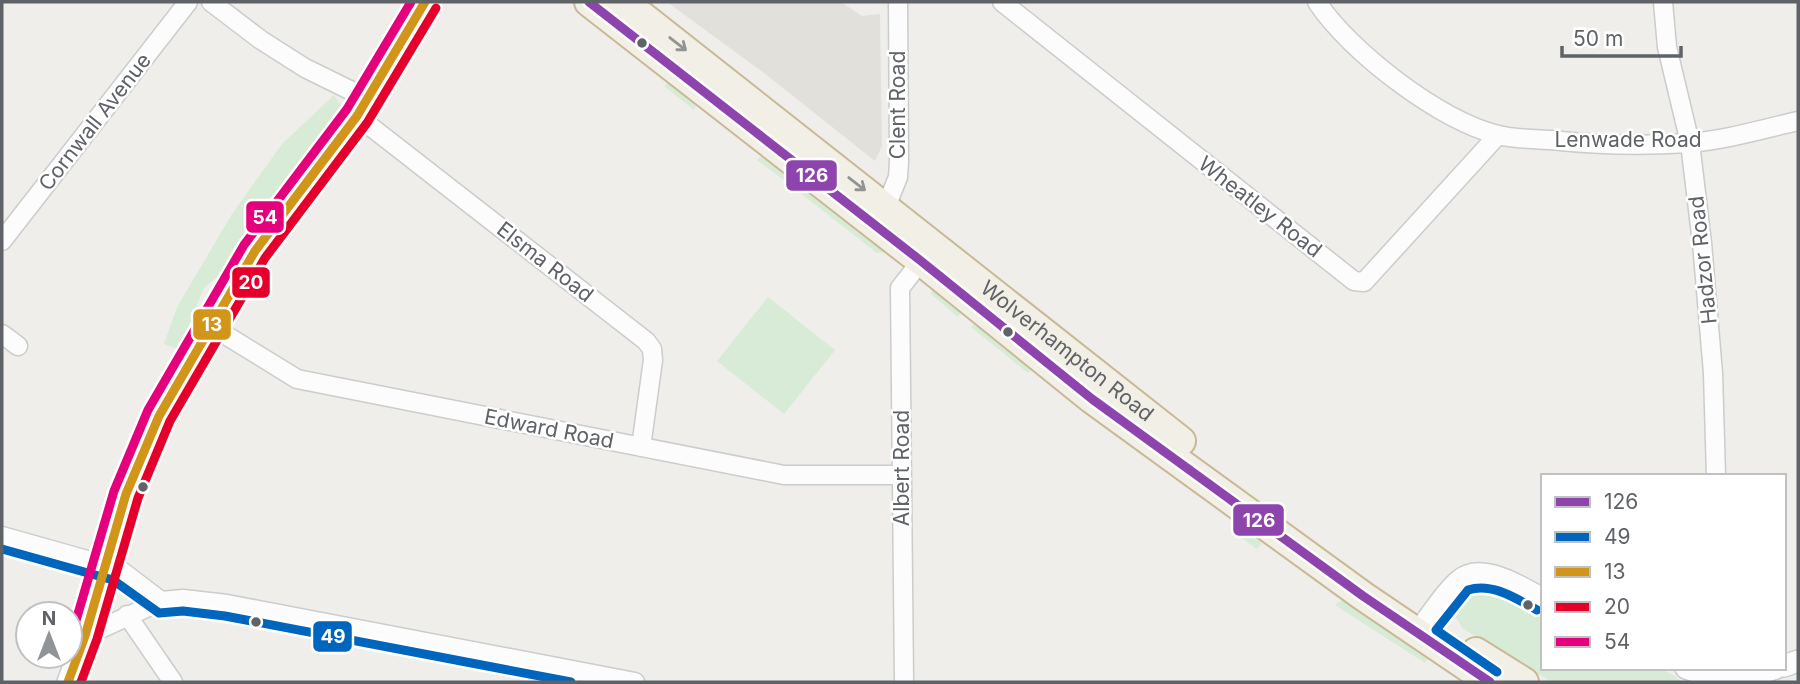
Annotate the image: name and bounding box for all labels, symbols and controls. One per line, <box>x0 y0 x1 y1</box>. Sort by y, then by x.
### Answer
scale bar <box>1562 14 1681 58</box>
text: 50 m <box>1573 26 1623 51</box>
unlabelled marker <box>635 36 649 50</box>
one-way arrow <box>668 36 686 51</box>
street label: Cornwall Avenue <box>33 48 156 195</box>
street label: Clent Road <box>885 51 910 159</box>
street label: Lenwade Road <box>1554 127 1702 152</box>
street label: Wheatley Road <box>1194 151 1327 262</box>
line badge: 126 <box>785 159 838 192</box>
text: 126 <box>796 164 828 187</box>
one-way arrow <box>847 176 866 191</box>
street label: Hadzor Road <box>1683 195 1722 325</box>
line badge: 54 <box>245 200 285 234</box>
text: 54 <box>253 206 278 229</box>
street label: Elsma Road <box>492 216 599 307</box>
line badge: 20 <box>231 266 271 299</box>
text: 20 <box>239 271 263 294</box>
street label: Wolverhampton Road <box>976 275 1159 426</box>
line badge: 13 <box>192 308 232 341</box>
text: 13 <box>202 313 222 336</box>
unlabelled marker <box>1001 325 1015 339</box>
street label: Edward Road <box>482 404 616 453</box>
street label: Albert Road <box>889 410 914 526</box>
legend <box>1541 474 1786 670</box>
unlabelled marker <box>136 480 150 494</box>
text: 126 <box>1604 489 1638 514</box>
line badge: 126 <box>1232 503 1285 537</box>
text: 126 <box>1243 509 1275 532</box>
text: 49 <box>1604 524 1631 549</box>
text: 13 <box>1604 559 1626 584</box>
text: 20 <box>1604 594 1630 619</box>
unlabelled marker <box>1521 598 1535 612</box>
north arrow <box>14 600 84 670</box>
text: N <box>42 607 56 630</box>
unlabelled marker <box>249 615 263 629</box>
line badge: 49 <box>312 620 353 653</box>
text: 49 <box>320 625 346 648</box>
text: 54 <box>1604 629 1630 654</box>

